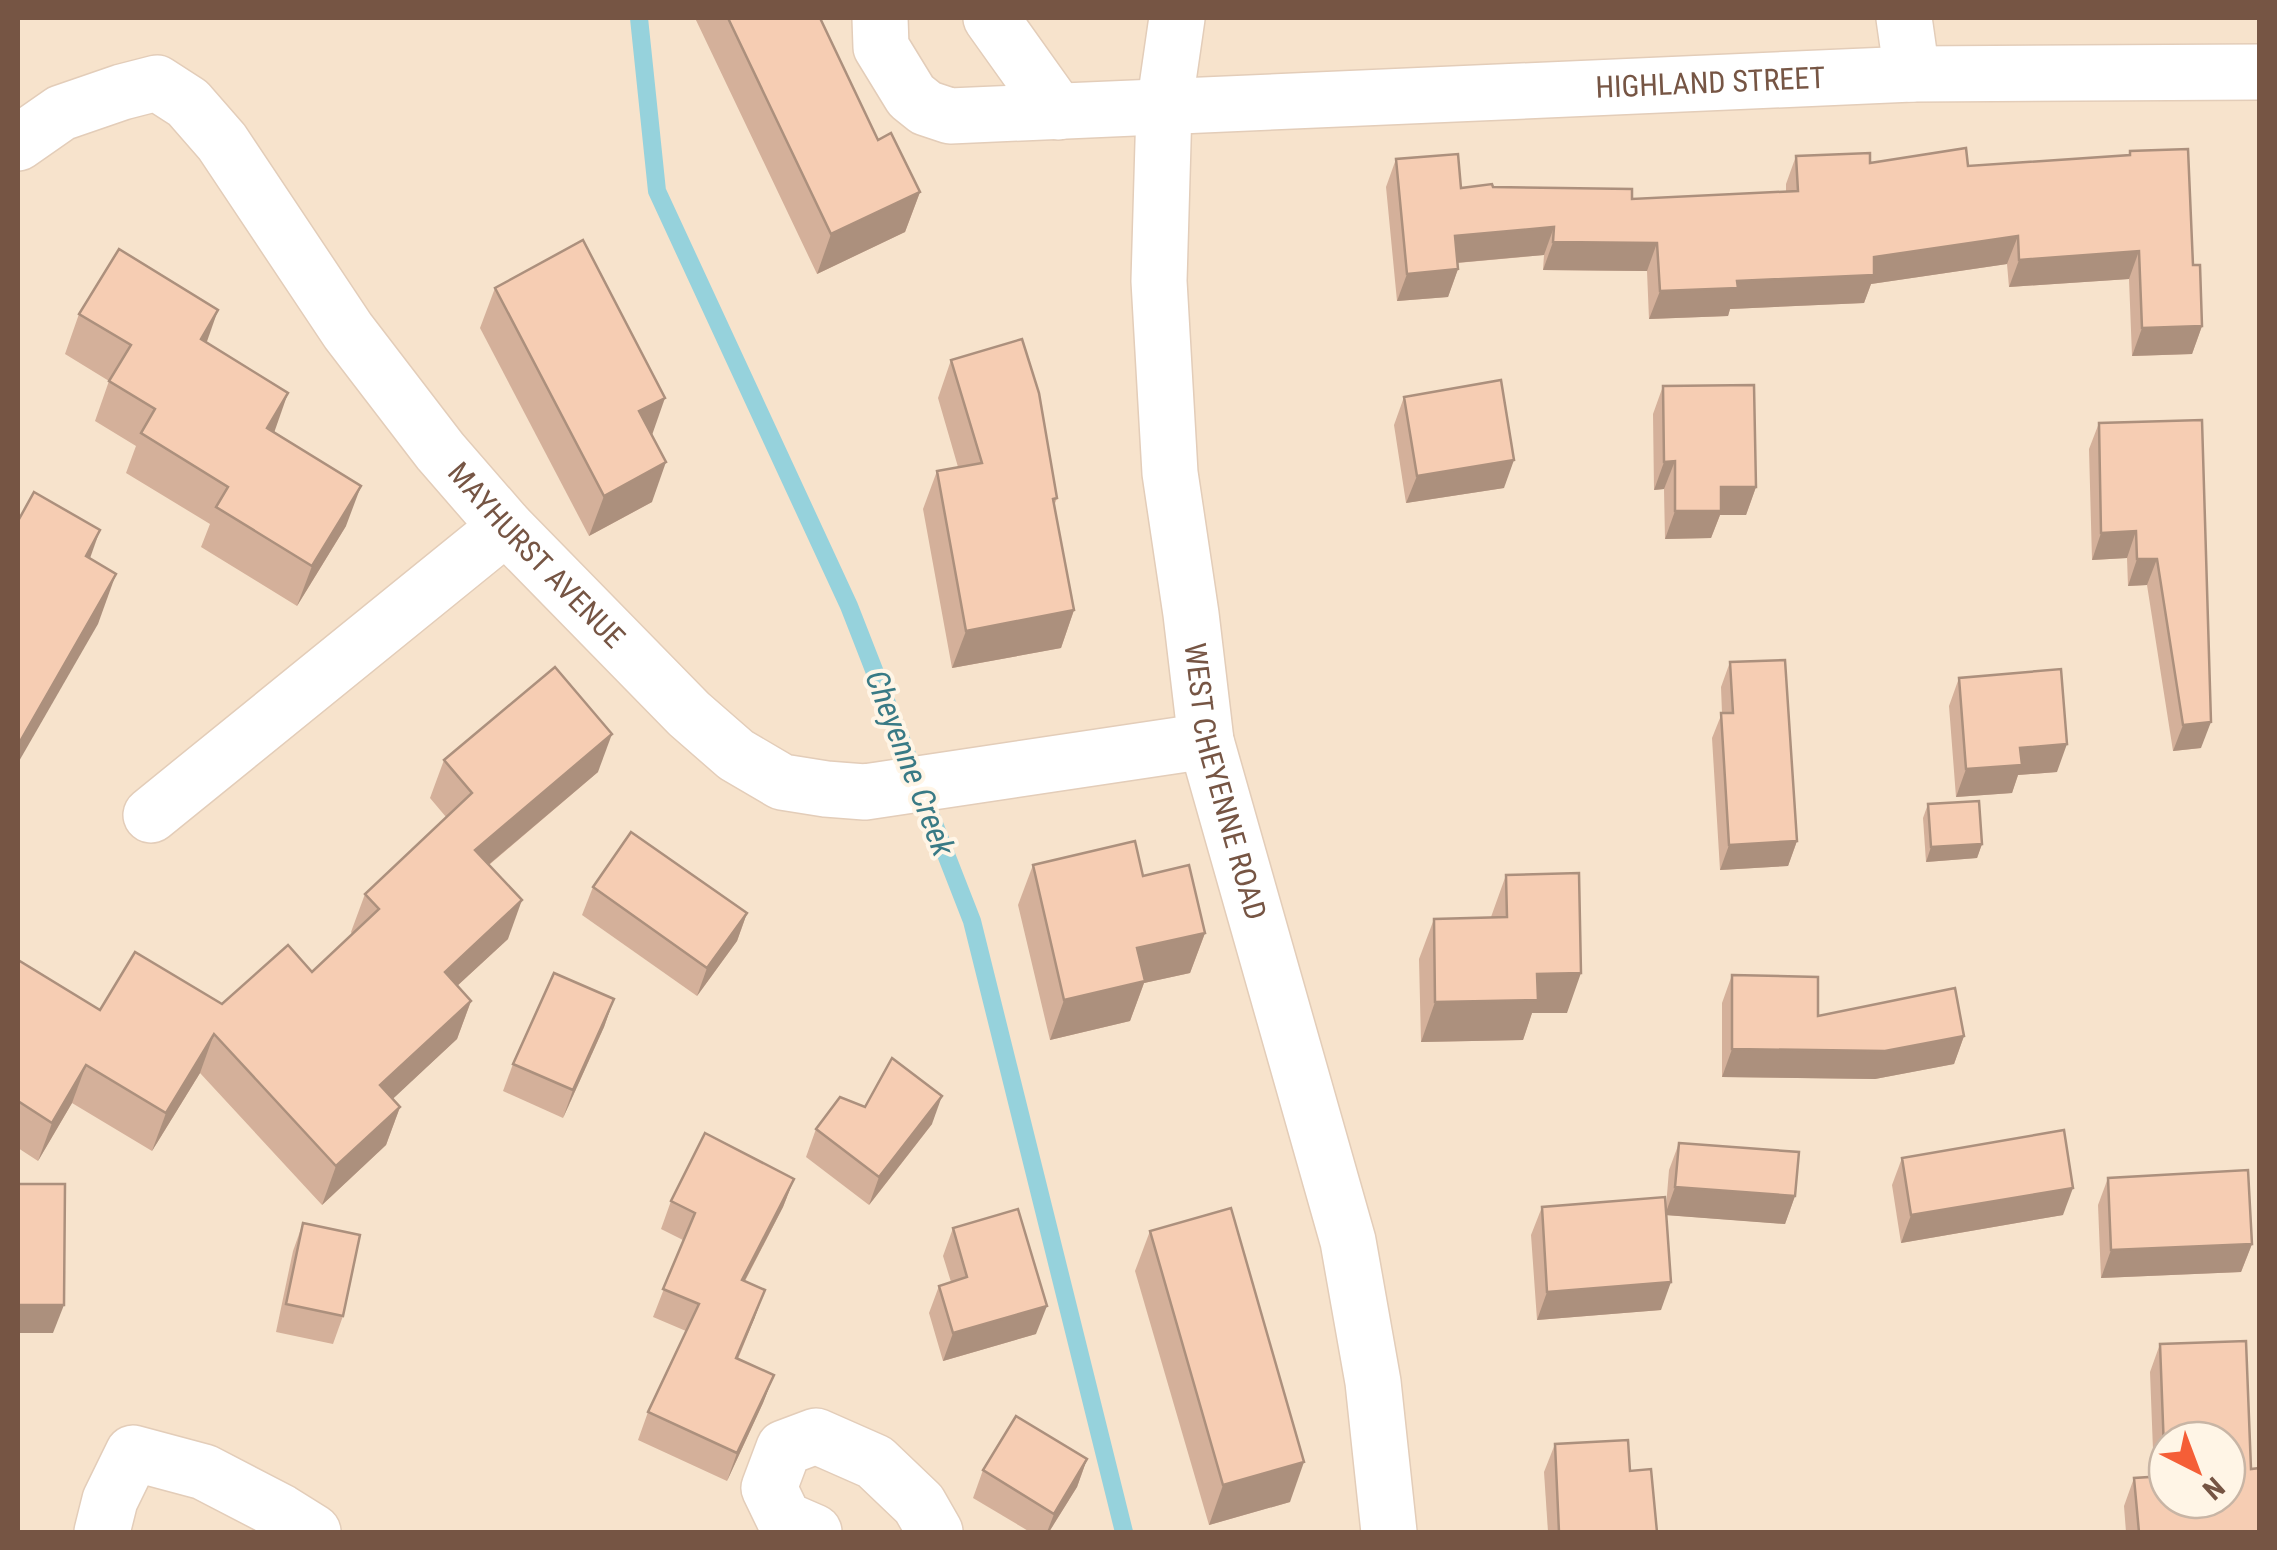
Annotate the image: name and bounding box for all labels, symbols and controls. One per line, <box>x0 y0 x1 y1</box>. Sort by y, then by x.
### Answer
street label: HIGHLAND STREET <box>1595 60 1826 105</box>
street label: MAYHURST AVENUE <box>441 455 632 655</box>
street label: WEST CHEYENNE ROAD <box>1178 641 1274 924</box>
water label: Cheyenne Creek <box>857 665 963 862</box>
north arrow <box>2147 1420 2247 1520</box>
text: N <box>2196 1470 2231 1506</box>

